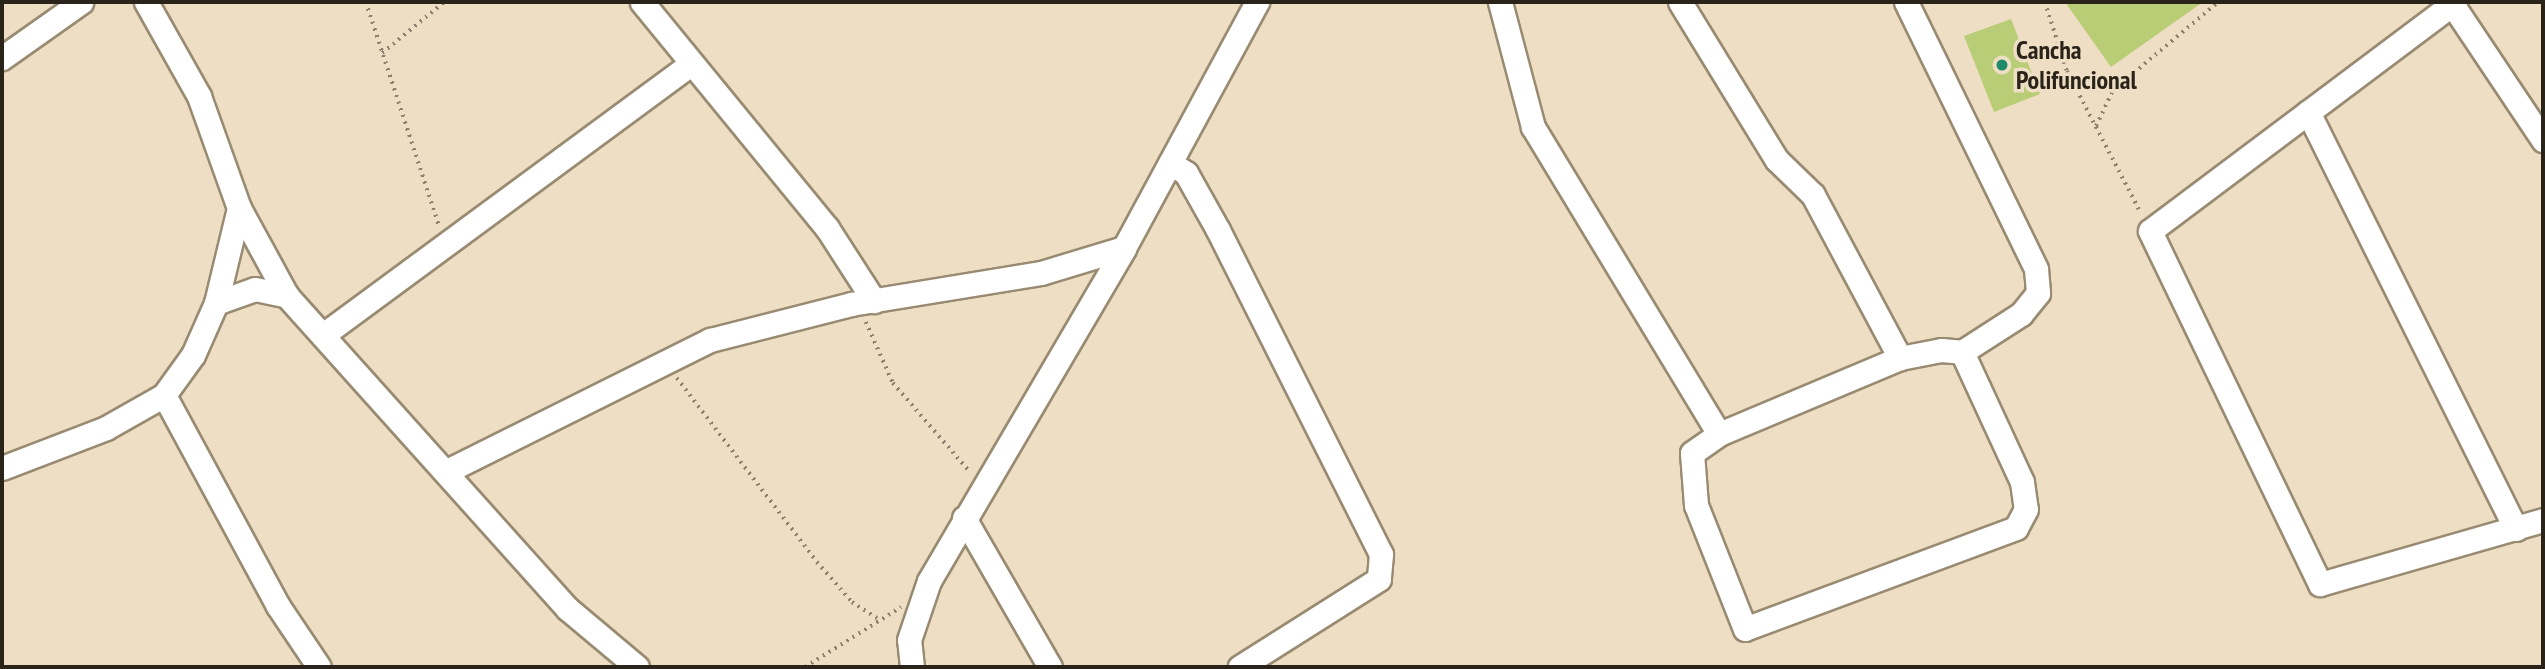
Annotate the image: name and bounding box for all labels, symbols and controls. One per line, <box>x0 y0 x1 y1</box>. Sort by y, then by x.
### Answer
place label: Cancha Polifuncional <box>2016 34 2137 96</box>
marker: Cancha Polifuncional <box>1994 57 2010 73</box>

